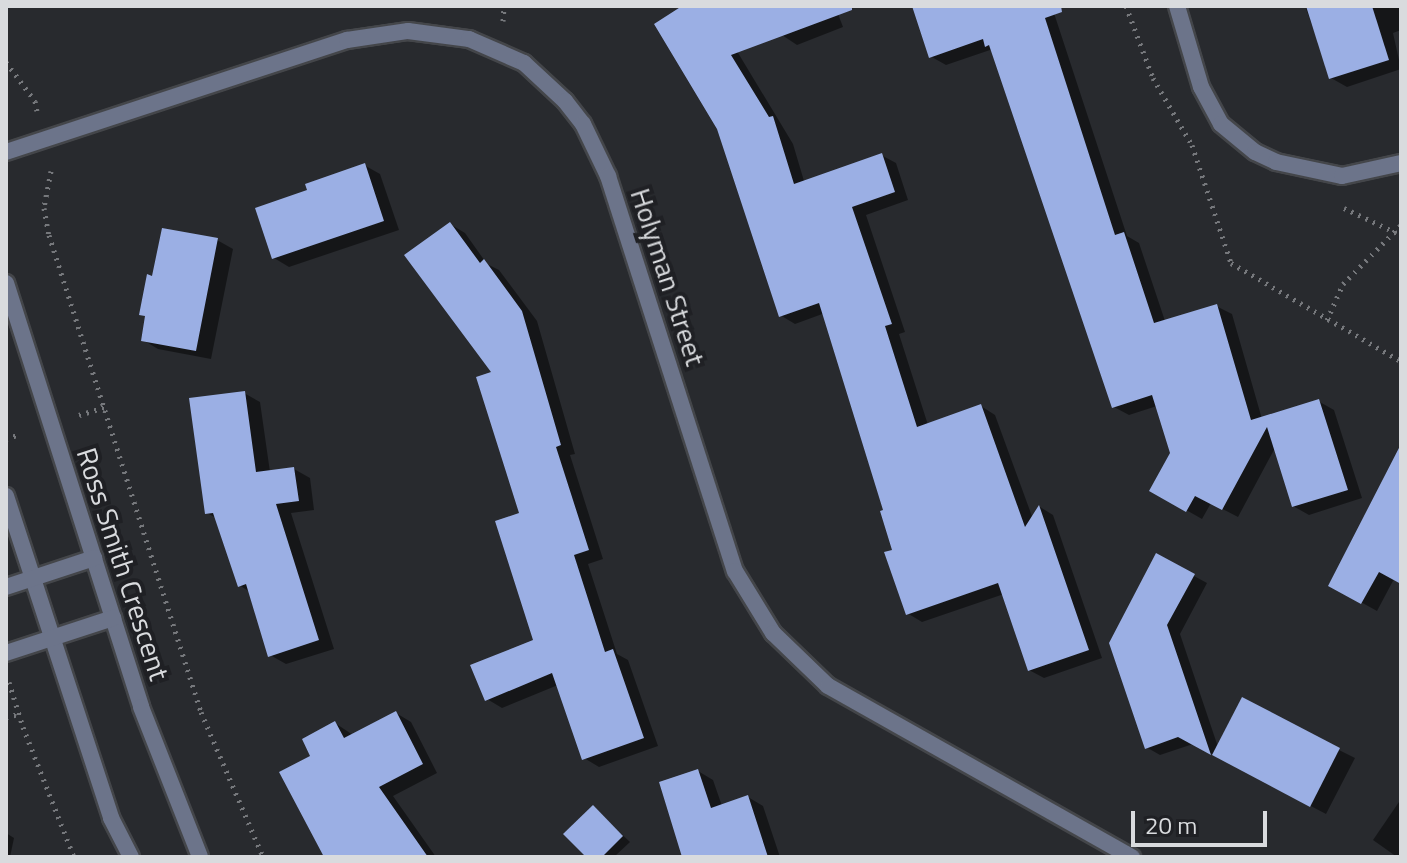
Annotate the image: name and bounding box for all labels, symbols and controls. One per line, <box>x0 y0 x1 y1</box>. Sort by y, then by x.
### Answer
street label: Holyman Street <box>624 184 712 370</box>
street label: Ross Smith Crescent <box>70 444 176 684</box>
scale bar <box>1135 795 1271 845</box>
text: 20 m <box>1145 807 1197 843</box>

